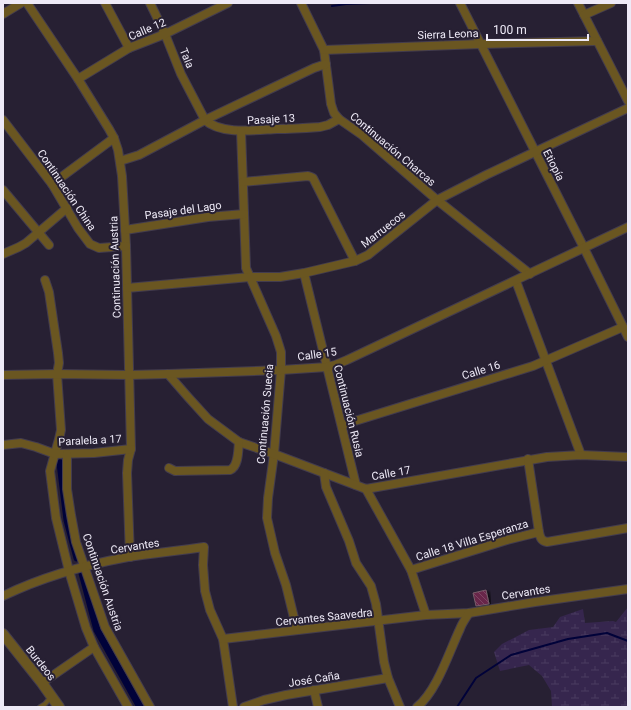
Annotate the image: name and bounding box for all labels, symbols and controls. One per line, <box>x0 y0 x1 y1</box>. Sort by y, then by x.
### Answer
street label: Calle 12 <box>127 16 168 43</box>
scale bar <box>487 16 588 42</box>
text: 100 m <box>493 23 527 37</box>
street label: Sierra Leona <box>417 27 479 42</box>
street label: Tala <box>177 46 196 70</box>
street label: Continuación Charcas <box>347 110 438 189</box>
street label: Pasaje 13 <box>247 112 295 127</box>
street label: Continuación China <box>35 147 99 233</box>
street label: Etiopía <box>540 147 567 183</box>
street label: Pasaje del Lago <box>144 199 222 222</box>
street label: Marruecos <box>359 208 408 251</box>
street label: Continuación Austria <box>107 216 124 318</box>
street label: Calle 15 <box>297 345 337 364</box>
street label: Calle 16 <box>460 358 502 382</box>
street label: Continuación Suecia <box>255 364 276 465</box>
street label: Continuación Rusia <box>331 364 366 459</box>
street label: Paralela a 17 <box>58 432 122 449</box>
street label: Calle 17 <box>371 464 412 483</box>
street label: Calle 18 Villa Esperanza <box>414 517 530 564</box>
street label: Continuación Austria <box>80 532 125 633</box>
street label: Cervantes <box>110 536 161 557</box>
street label: Cervantes <box>501 582 552 603</box>
street label: Cervantes Saavedra <box>275 606 373 629</box>
street label: Burdeos <box>23 643 58 684</box>
street label: José Caña <box>287 669 341 690</box>

